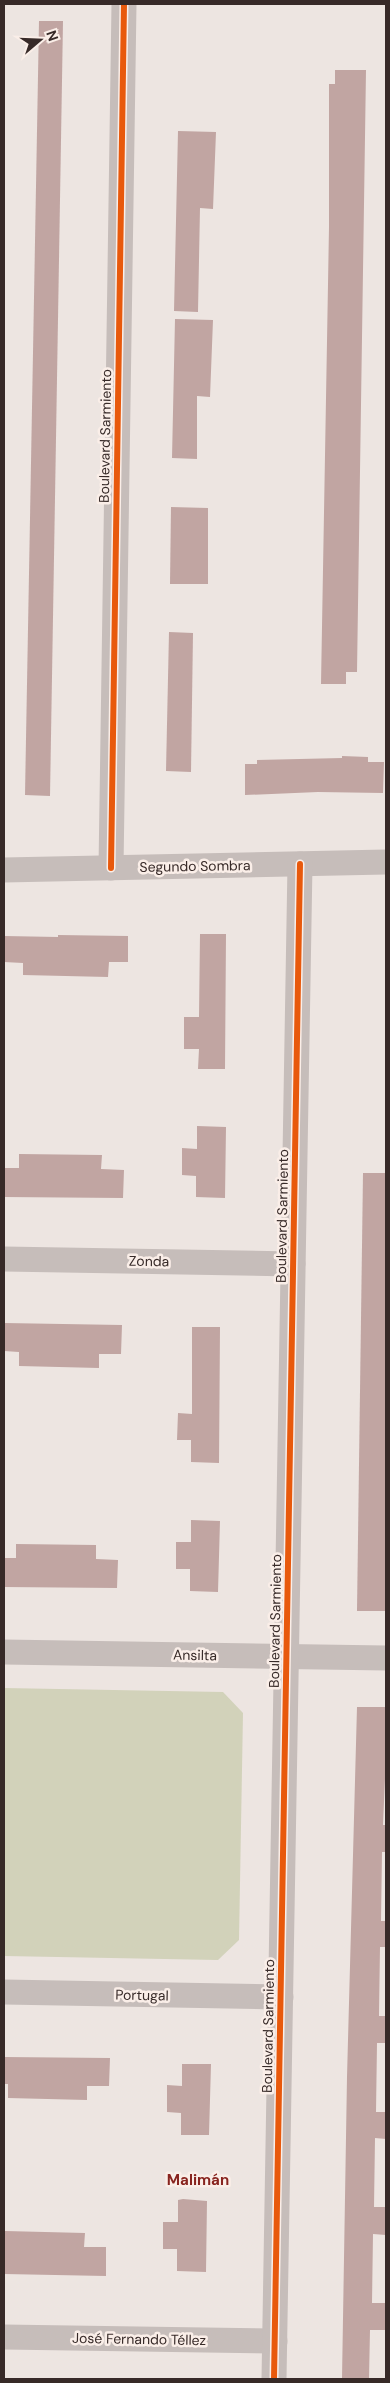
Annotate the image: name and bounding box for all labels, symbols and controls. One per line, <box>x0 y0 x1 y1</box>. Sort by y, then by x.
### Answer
north arrow <box>15 15 65 65</box>
text: N <box>42 28 62 44</box>
street label: Boulevard Sarmiento <box>95 369 115 503</box>
street label: Segundo Sombra <box>139 856 251 876</box>
street label: Boulevard Sarmiento <box>272 1149 292 1283</box>
street label: Zonda <box>129 1252 169 1270</box>
street label: Boulevard Sarmiento <box>265 1554 285 1688</box>
street label: Ansilta <box>173 1646 217 1664</box>
street label: Boulevard Sarmiento <box>258 1959 278 2093</box>
street label: Portugal <box>115 1986 169 2004</box>
district label: Malimán <box>167 2170 229 2190</box>
street label: José Fernando Téllez <box>72 2329 206 2349</box>

